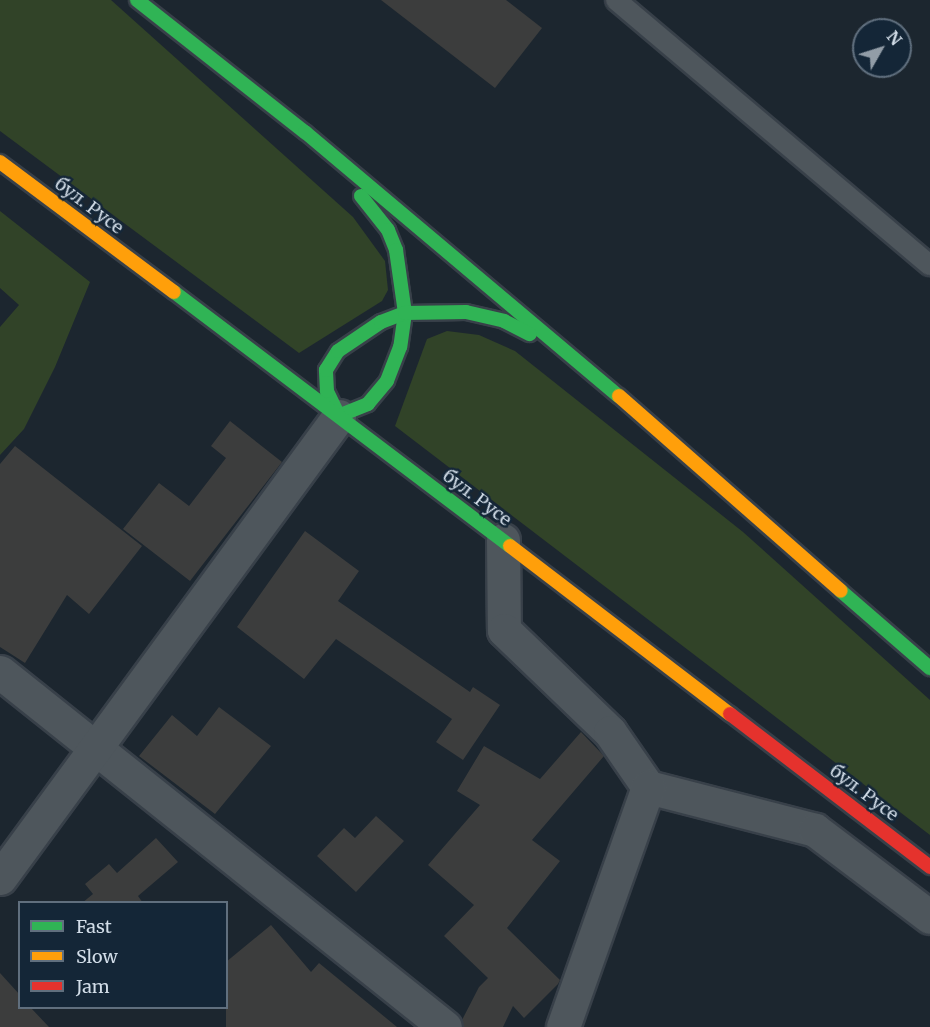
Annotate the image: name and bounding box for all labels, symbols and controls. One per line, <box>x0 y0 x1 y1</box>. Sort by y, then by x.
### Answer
north arrow <box>852 18 912 78</box>
text: N <box>883 27 906 49</box>
street label: бул. Русе <box>50 173 128 239</box>
street label: бул. Русе <box>438 465 516 531</box>
street label: бул. Русе <box>825 760 903 826</box>
legend <box>18 901 228 1009</box>
text: Fast <box>76 915 112 938</box>
text: Slow <box>76 945 118 968</box>
text: Jam <box>76 975 110 998</box>

